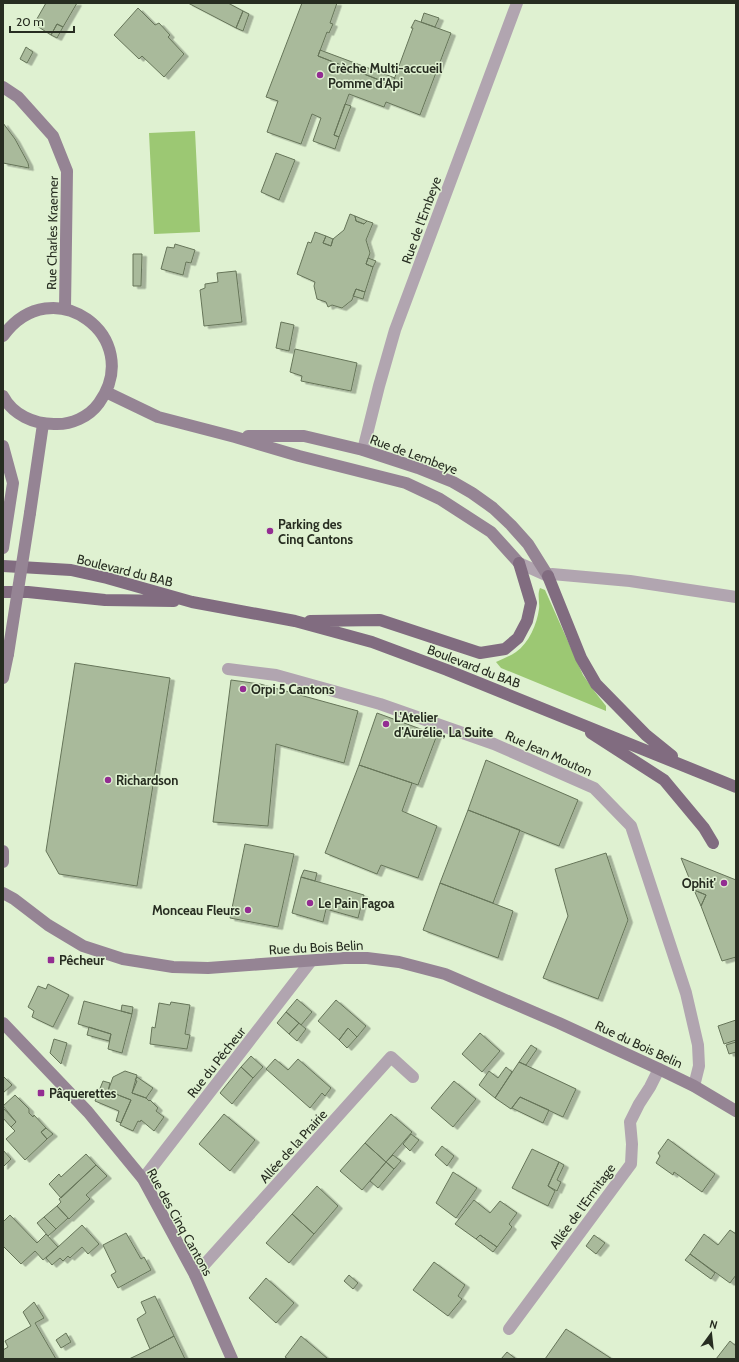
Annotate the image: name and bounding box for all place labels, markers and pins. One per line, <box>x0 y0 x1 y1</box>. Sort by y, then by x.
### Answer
place label: Crèche Multi-accueil Pomme d'Api <box>328 60 443 91</box>
marker: Crèche Multi-accueil Pomme d'Api <box>315 70 325 80</box>
place label: Parking des Cinq Cantons <box>278 516 353 547</box>
marker: Parking des Cinq Cantons <box>265 526 275 536</box>
place label: Orpi 5 Cantons <box>251 681 335 697</box>
marker: Orpi 5 Cantons <box>238 684 248 694</box>
place label: L'Atelier d'Aurélie, La Suite <box>394 709 494 740</box>
marker: L'Atelier d'Aurélie, La Suite <box>381 719 391 729</box>
place label: Richardson <box>116 772 178 788</box>
marker: Richardson <box>103 775 113 785</box>
place label: Ophit' <box>682 875 716 891</box>
marker: Ophit' <box>719 878 729 888</box>
place label: Le Pain Fagoa <box>318 895 395 911</box>
marker: Le Pain Fagoa <box>305 898 315 908</box>
place label: Monceau Fleurs <box>152 902 240 918</box>
marker: Monceau Fleurs <box>243 905 253 915</box>
place label: Pêcheur <box>59 952 105 968</box>
marker: Pêcheur <box>46 955 56 965</box>
place label: Pâquerettes <box>49 1085 117 1101</box>
marker: Pâquerettes <box>36 1088 46 1098</box>

